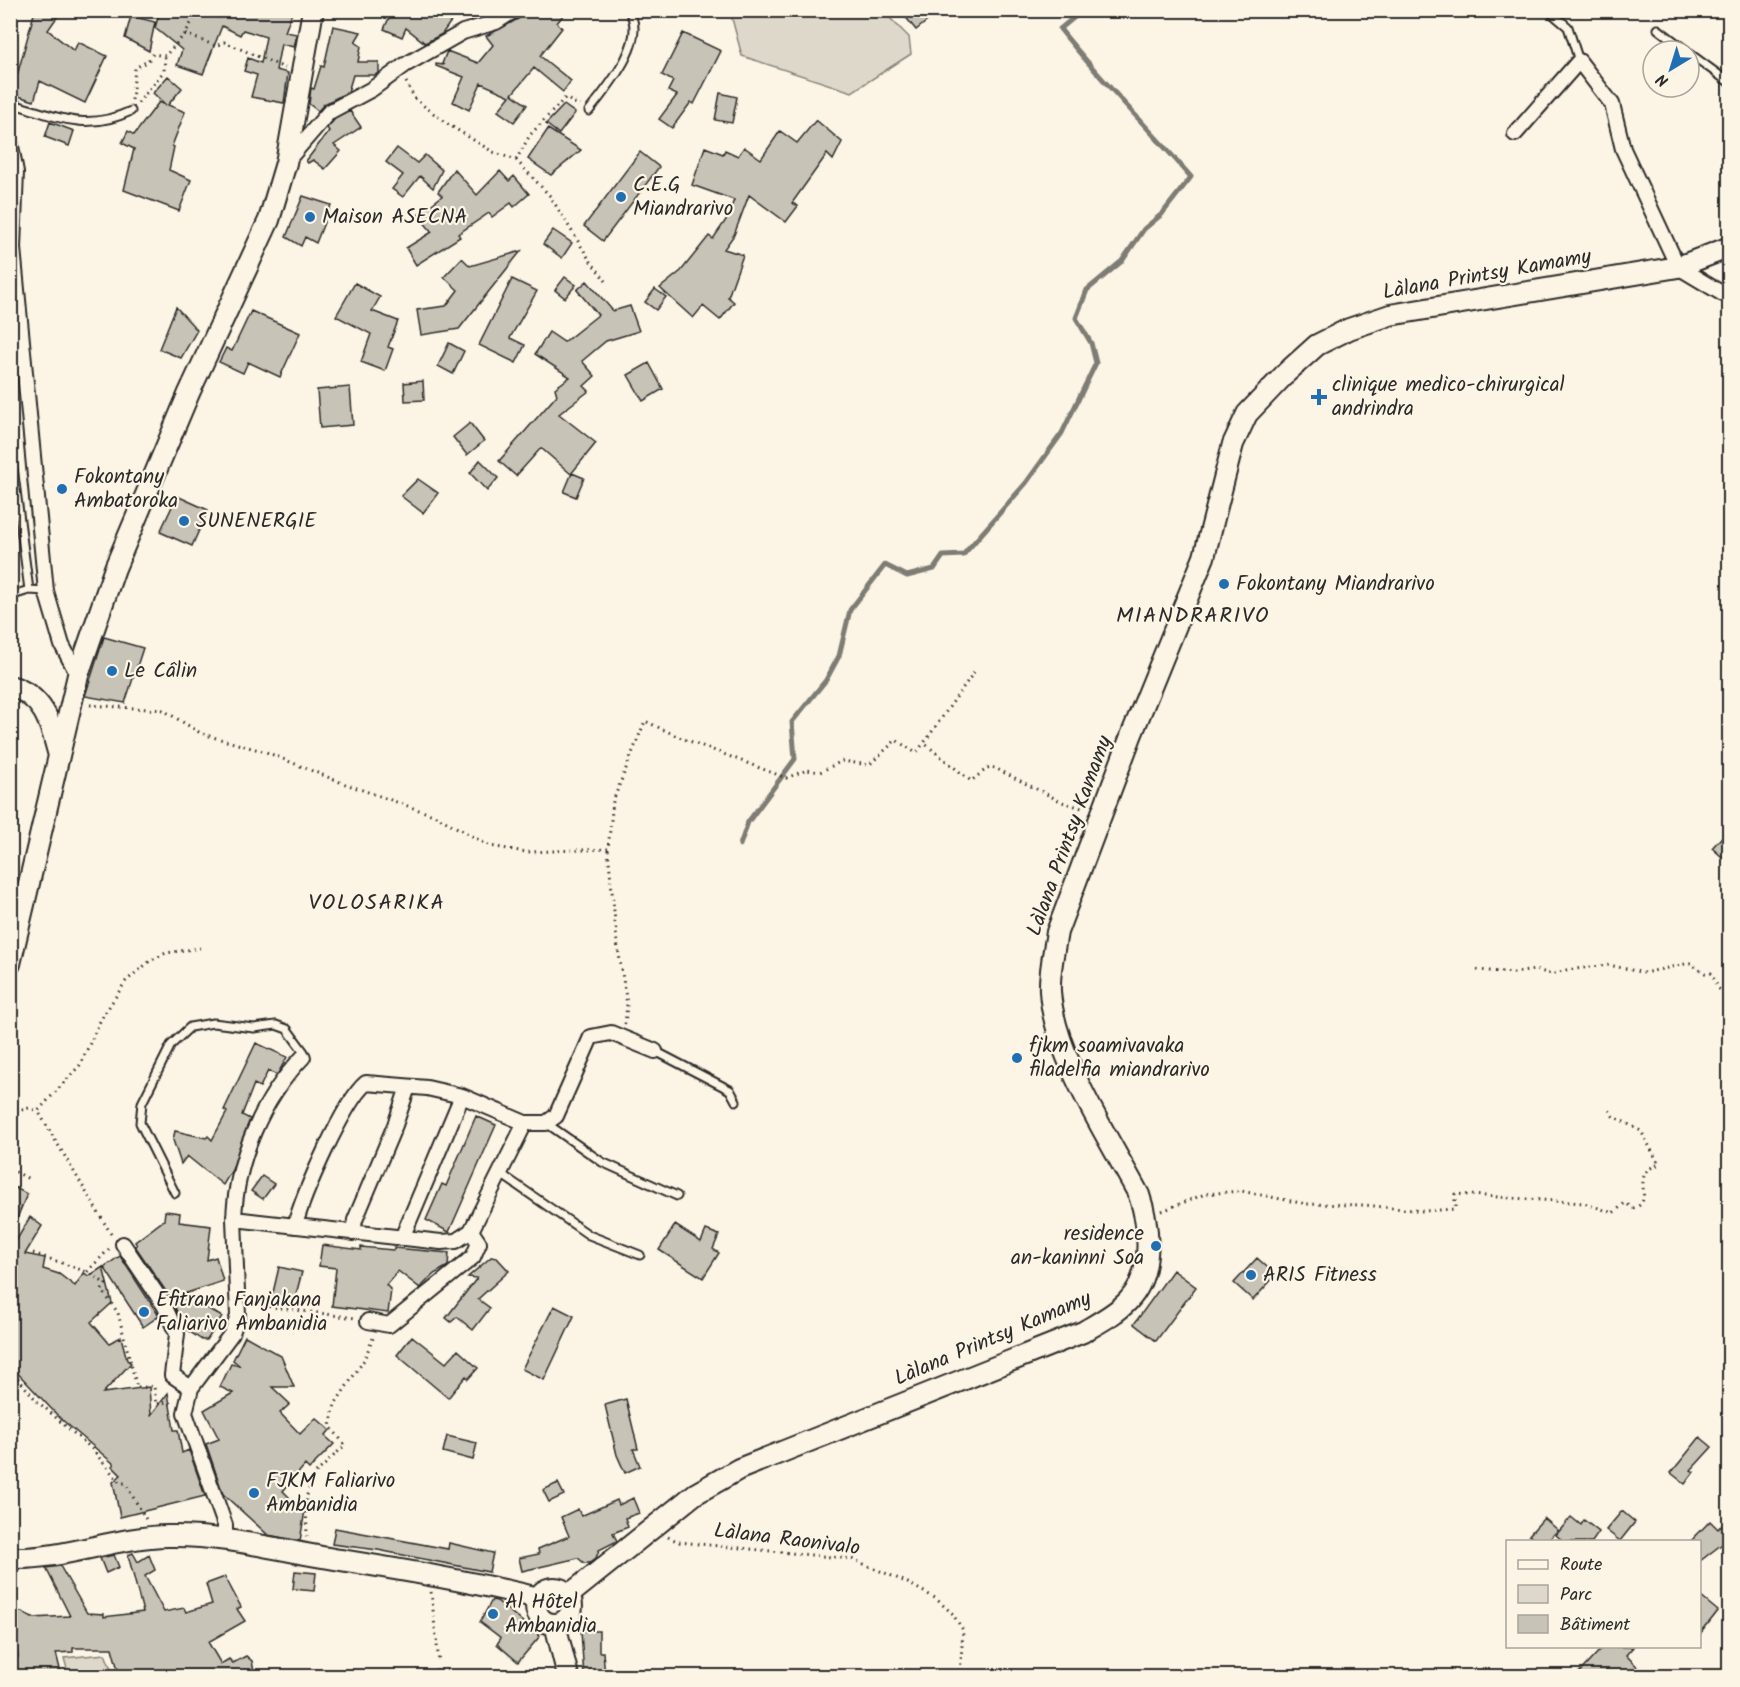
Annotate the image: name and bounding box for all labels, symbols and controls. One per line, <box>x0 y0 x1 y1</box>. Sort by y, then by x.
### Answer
north arrow <box>1641 39 1701 99</box>
text: N <box>1651 67 1674 93</box>
place label: C.E.G Miandrarivo <box>633 169 733 226</box>
marker: C.E.G Miandrarivo <box>614 190 628 204</box>
place label: Maison ASECNA <box>322 201 467 234</box>
marker: Maison ASECNA <box>303 210 317 224</box>
street label: Làlana Printsy Kamamy <box>1380 240 1594 310</box>
place label: clinique medico-chirurgical andrindra <box>1332 369 1565 426</box>
marker: clinique medico-chirurgical andrindra <box>1310 388 1328 406</box>
place label: Fokontany Ambatoroka <box>74 461 178 518</box>
marker: Fokontany Ambatoroka <box>55 482 69 496</box>
place label: SUNENERGIE <box>196 505 317 538</box>
marker: SUNENERGIE <box>177 514 191 528</box>
place label: Fokontany Miandrarivo <box>1236 568 1435 601</box>
marker: Fokontany Miandrarivo <box>1217 577 1231 591</box>
district label: MIANDRARIVO <box>1116 599 1270 634</box>
place label: Le Câlin <box>124 655 197 688</box>
marker: Le Câlin <box>105 664 119 678</box>
street label: Làlana Printsy Kamamy <box>1018 731 1122 941</box>
district label: VOLOSARIKA <box>309 886 445 921</box>
place label: fjkm soamivavaka filadelfia miandrarivo <box>1029 1030 1210 1087</box>
marker: fjkm soamivavaka filadelfia miandrarivo <box>1010 1051 1024 1065</box>
place label: residence an-kaninni Soa <box>1011 1218 1145 1275</box>
marker: residence an-kaninni Soa <box>1149 1239 1163 1253</box>
place label: ARIS Fitness <box>1263 1259 1377 1292</box>
marker: ARIS Fitness <box>1244 1268 1258 1282</box>
street label: Làlana Printsy Kamamy <box>889 1283 1097 1395</box>
place label: Efitrano Fanjakana Faliarivo Ambanidia <box>156 1284 327 1341</box>
marker: Efitrano Fanjakana Faliarivo Ambanidia <box>137 1305 151 1319</box>
place label: FJKM Faliarivo Ambanidia <box>266 1465 395 1522</box>
marker: FJKM Faliarivo Ambanidia <box>247 1486 261 1500</box>
street label: Làlana Raonivalo <box>712 1515 862 1565</box>
legend <box>1506 1540 1701 1648</box>
text: Route <box>1560 1551 1602 1580</box>
text: Parc <box>1560 1581 1592 1610</box>
place label: Al Hôtel Ambanidia <box>505 1586 597 1643</box>
marker: Al Hôtel Ambanidia <box>486 1607 500 1621</box>
text: Bâtiment <box>1560 1611 1631 1640</box>

